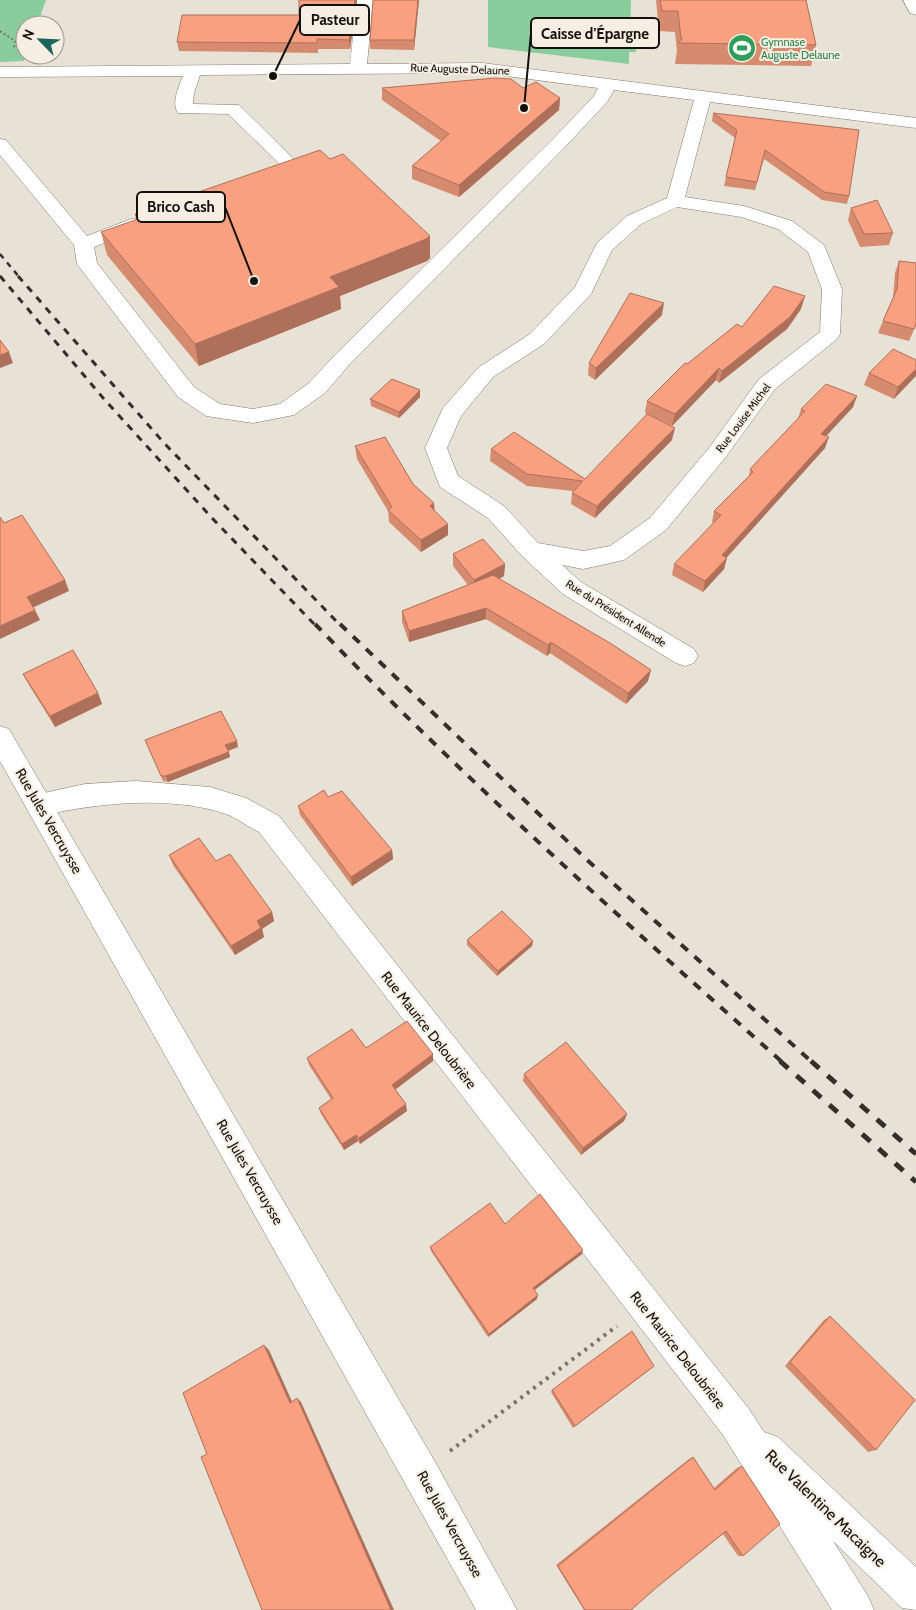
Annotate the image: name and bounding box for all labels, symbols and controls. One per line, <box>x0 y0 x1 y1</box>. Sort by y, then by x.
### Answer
callout: Pasteur <box>300 5 369 35</box>
text: Pasteur <box>311 11 359 29</box>
north arrow <box>15 15 65 65</box>
callout: Caisse d'Épargne <box>531 18 659 48</box>
text: Caisse d'Épargne <box>541 24 649 43</box>
text: N <box>18 27 38 43</box>
sports icon: Gymnase Auguste Delaune <box>727 33 757 63</box>
place label: Gymnase Auguste Delaune <box>761 35 840 62</box>
street label: Rue Auguste Delaune <box>410 60 510 78</box>
callout: Brico Cash <box>137 192 225 222</box>
text: Brico Cash <box>147 198 215 216</box>
street label: Rue Louise Michel <box>712 380 774 455</box>
street label: Rue du Président Allende <box>563 576 669 650</box>
street label: Rue Jules Vercruysse <box>11 765 87 877</box>
street label: Rue Maurice Deloubrière <box>377 968 481 1092</box>
street label: Rue Jules Vercruysse <box>212 1116 288 1228</box>
street label: Rue Maurice Deloubrière <box>626 1288 730 1412</box>
street label: Rue Valentine Macaigne <box>761 1446 890 1571</box>
street label: Rue Jules Vercruysse <box>413 1468 487 1580</box>

